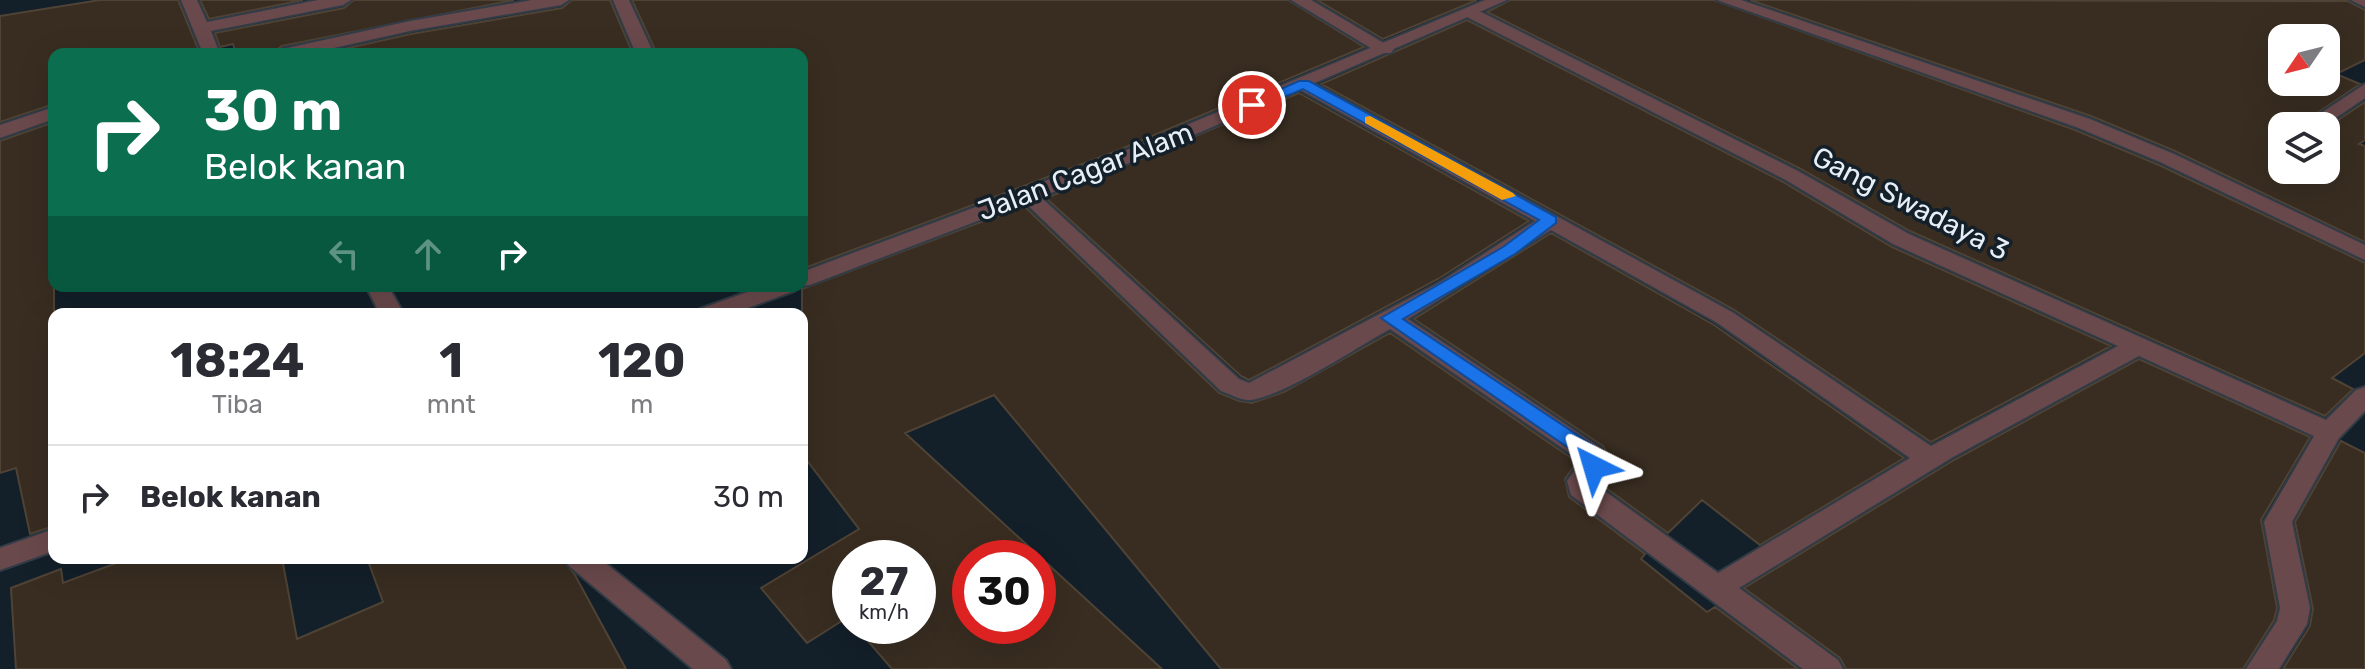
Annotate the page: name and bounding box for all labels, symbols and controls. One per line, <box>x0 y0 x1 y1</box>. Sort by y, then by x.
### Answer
north arrow <box>2268 24 2340 96</box>
map controls <box>2268 24 2340 184</box>
pin <box>1218 71 1286 139</box>
text: 30 m <box>204 78 342 144</box>
icon: right <box>72 80 176 184</box>
icon: arrive <box>1230 83 1274 127</box>
button: layers <box>2268 112 2340 184</box>
street label: Jalan Cagar Alam <box>973 115 1197 228</box>
street label: Gang Swadaya 3 <box>1807 140 2014 267</box>
text: Belok kanan <box>204 145 406 188</box>
icon: left <box>322 232 366 276</box>
icon: ahead <box>406 232 450 276</box>
icon: right <box>490 232 534 276</box>
text: 18:24 <box>170 332 304 389</box>
text: 1 <box>439 332 463 389</box>
text: 120 <box>598 332 686 389</box>
text: Tiba <box>212 389 263 420</box>
text: mnt <box>427 389 476 420</box>
text: m <box>630 389 653 420</box>
position arrow <box>1552 425 1636 509</box>
icon: right <box>72 475 116 519</box>
text: Belok kanan <box>140 479 321 515</box>
text: 30 m <box>713 479 784 515</box>
speed limit sign: 30 <box>952 540 1056 644</box>
text: 27 <box>860 558 908 605</box>
text: km/h <box>859 600 909 624</box>

